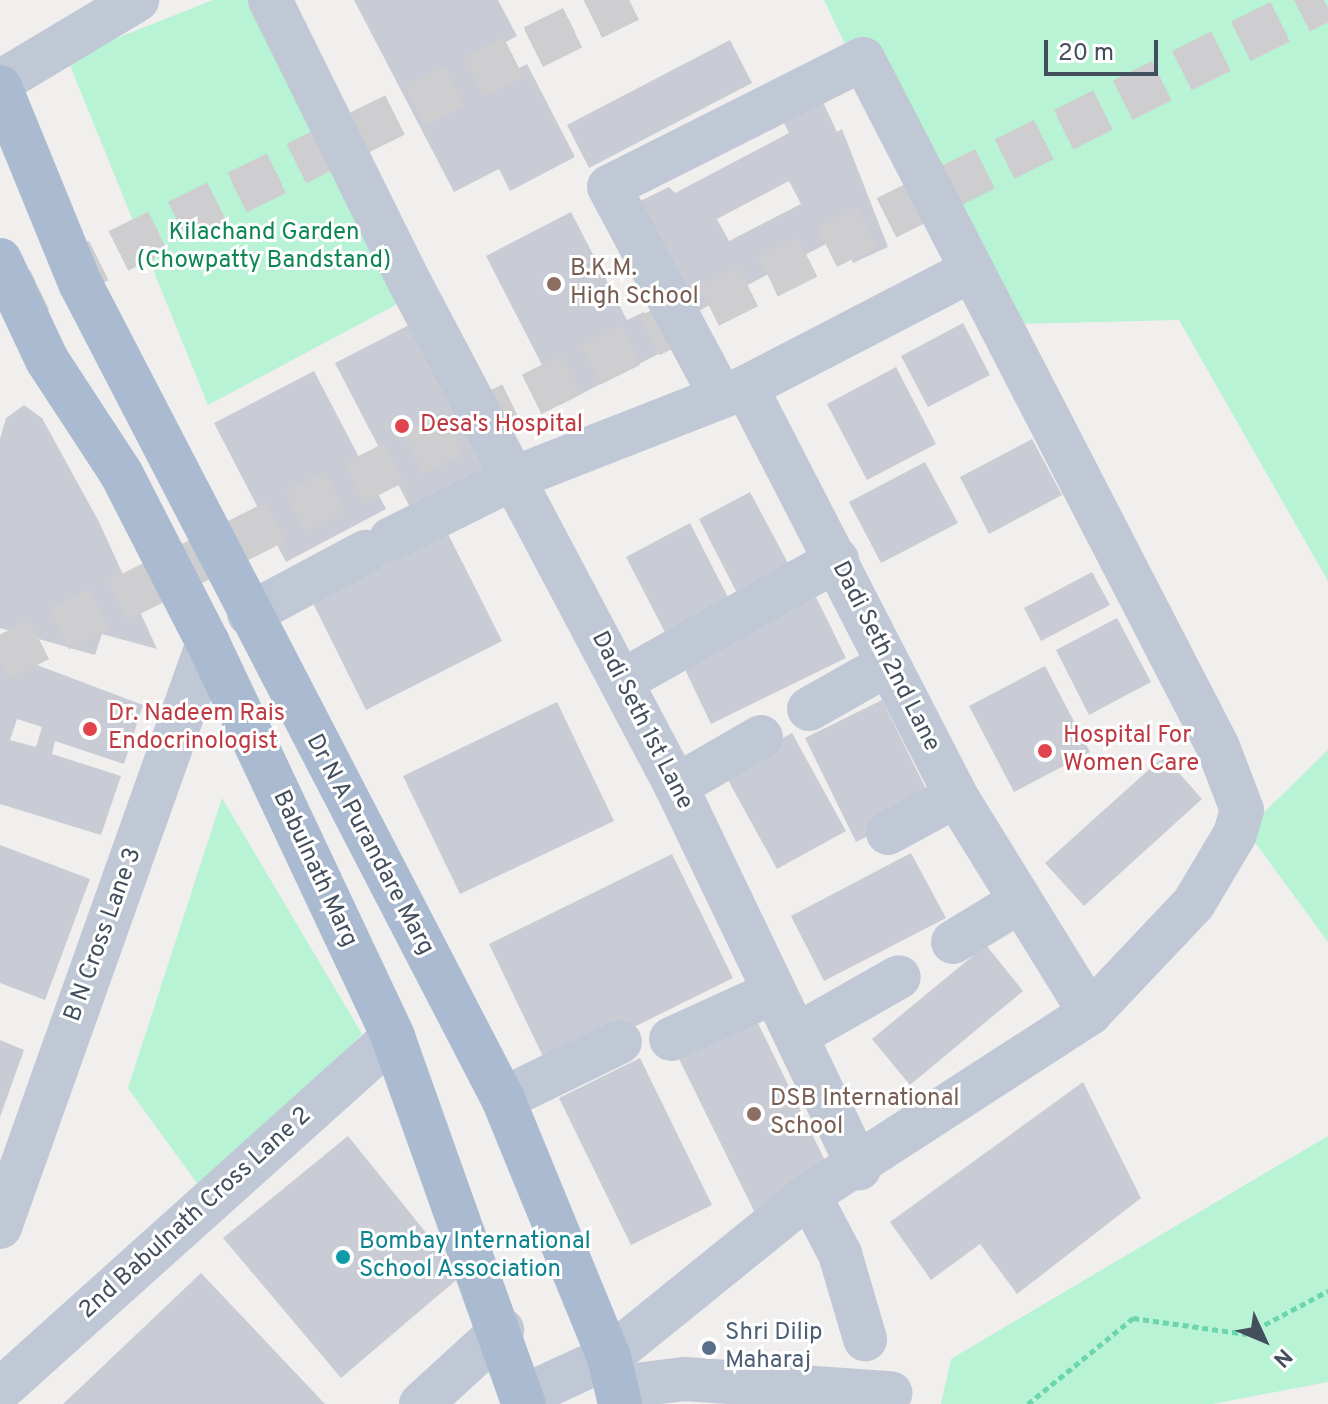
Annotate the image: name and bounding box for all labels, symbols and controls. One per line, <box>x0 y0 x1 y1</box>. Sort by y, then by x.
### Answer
scale bar <box>1048 24 1162 74</box>
text: 20 m <box>1058 39 1114 69</box>
park label: Kilachand Garden (Chowpatty Bandstand) <box>137 220 391 276</box>
place label: B.K.M. High School <box>570 256 699 312</box>
marker: B.K.M. High School <box>545 275 563 293</box>
place label: Desa's Hospital <box>420 412 583 440</box>
marker: Desa's Hospital <box>391 415 413 437</box>
street label: Dadi Seth 2nd Lane <box>825 557 945 757</box>
street label: Dadi Seth 1st Lane <box>584 627 698 815</box>
place label: Dr. Nadeem Rais Endocrinologist <box>108 701 285 757</box>
marker: Dr. Nadeem Rais Endocrinologist <box>79 718 101 740</box>
place label: Hospital For Women Care <box>1063 723 1199 779</box>
street label: Dr N A Purandare Marg <box>298 729 440 961</box>
marker: Hospital For Women Care <box>1034 740 1056 762</box>
street label: Babulnath Marg <box>265 786 363 952</box>
street label: B N Cross Lane 3 <box>59 844 149 1026</box>
place label: DSB International School <box>770 1086 960 1142</box>
street label: 2nd Babulnath Cross Lane 2 <box>74 1102 318 1326</box>
marker: DSB International School <box>745 1105 763 1123</box>
place label: Bombay International School Association <box>359 1229 591 1285</box>
marker: Bombay International School Association <box>334 1248 352 1266</box>
north arrow <box>1224 1300 1304 1380</box>
place label: Shri Dilip Maharaj <box>725 1320 823 1376</box>
marker: Shri Dilip Maharaj <box>700 1339 718 1357</box>
text: N <box>1266 1342 1297 1372</box>

